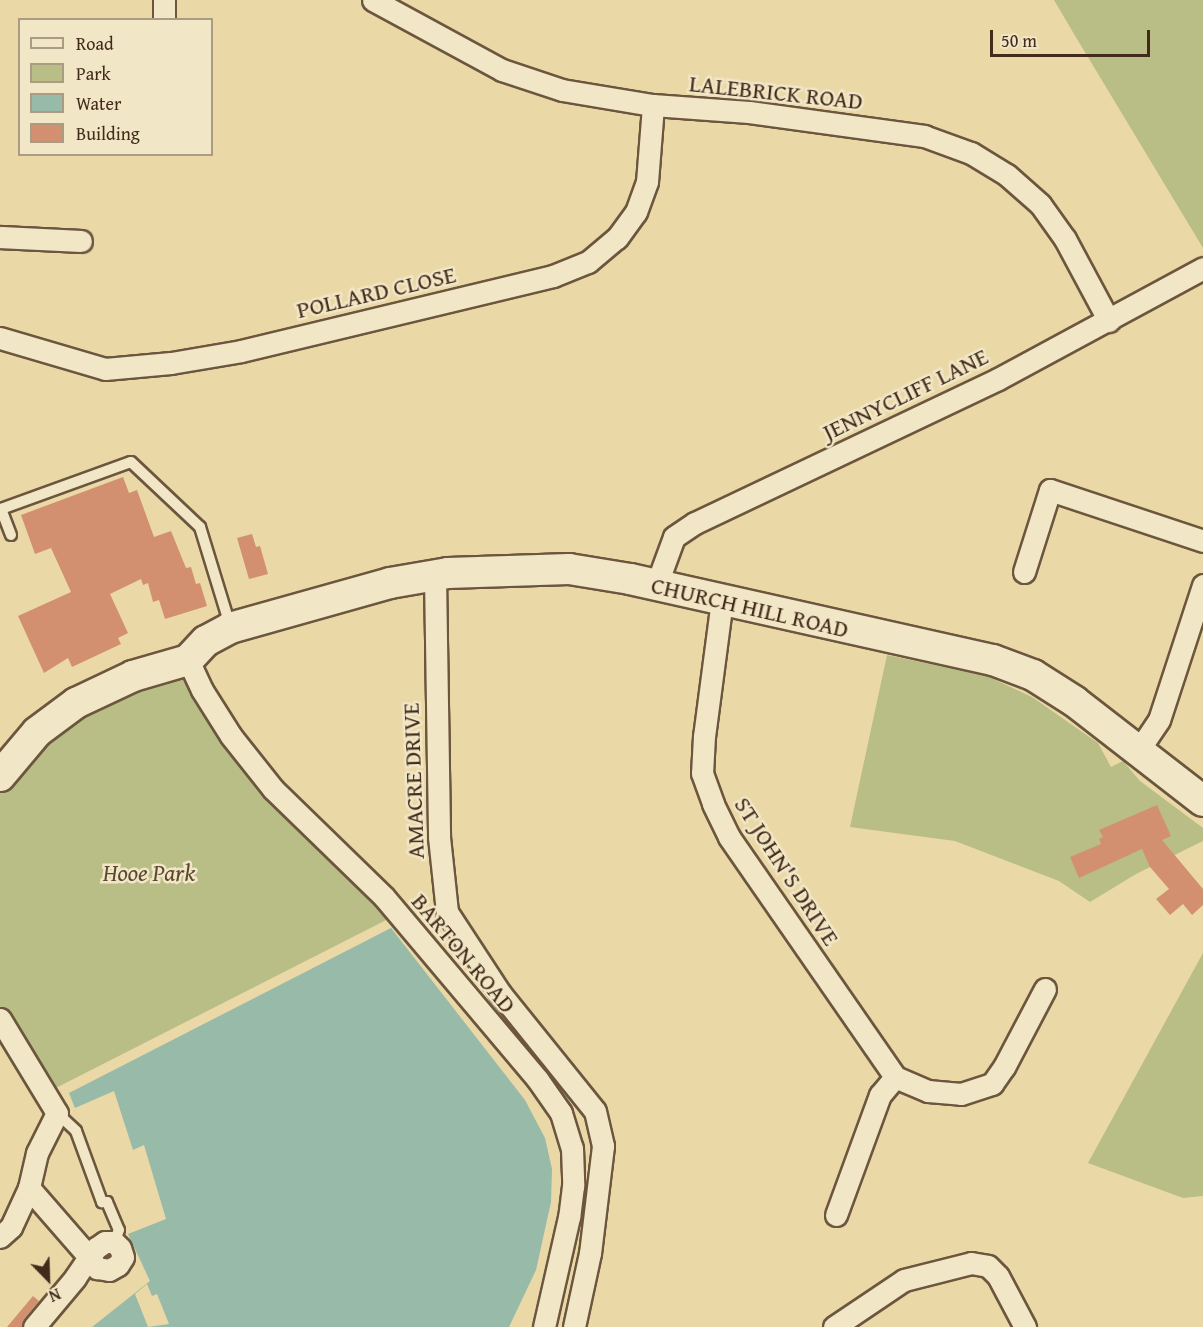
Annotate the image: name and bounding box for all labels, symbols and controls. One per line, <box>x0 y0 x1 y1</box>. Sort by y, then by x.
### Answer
legend <box>18 18 213 156</box>
scale bar <box>993 18 1154 56</box>
text: 50 m <box>1001 27 1037 54</box>
text: Road <box>76 30 114 57</box>
text: Park <box>76 60 111 87</box>
street label: LALEBRICK ROAD <box>688 69 864 115</box>
text: Water <box>76 90 121 117</box>
text: Building <box>76 120 140 147</box>
street label: POLLARD CLOSE <box>294 260 458 324</box>
street label: JENNYCLIFF LANE <box>818 342 992 446</box>
street label: CHURCH HILL ROAD <box>649 570 851 644</box>
street label: AMACRE DRIVE <box>396 702 430 860</box>
street label: ST JOHN'S DRIVE <box>728 791 846 951</box>
park label: Hooe Park <box>103 859 195 887</box>
street label: BARTON ROAD <box>406 887 522 1019</box>
north arrow <box>18 1249 78 1309</box>
text: N <box>45 1282 65 1309</box>

